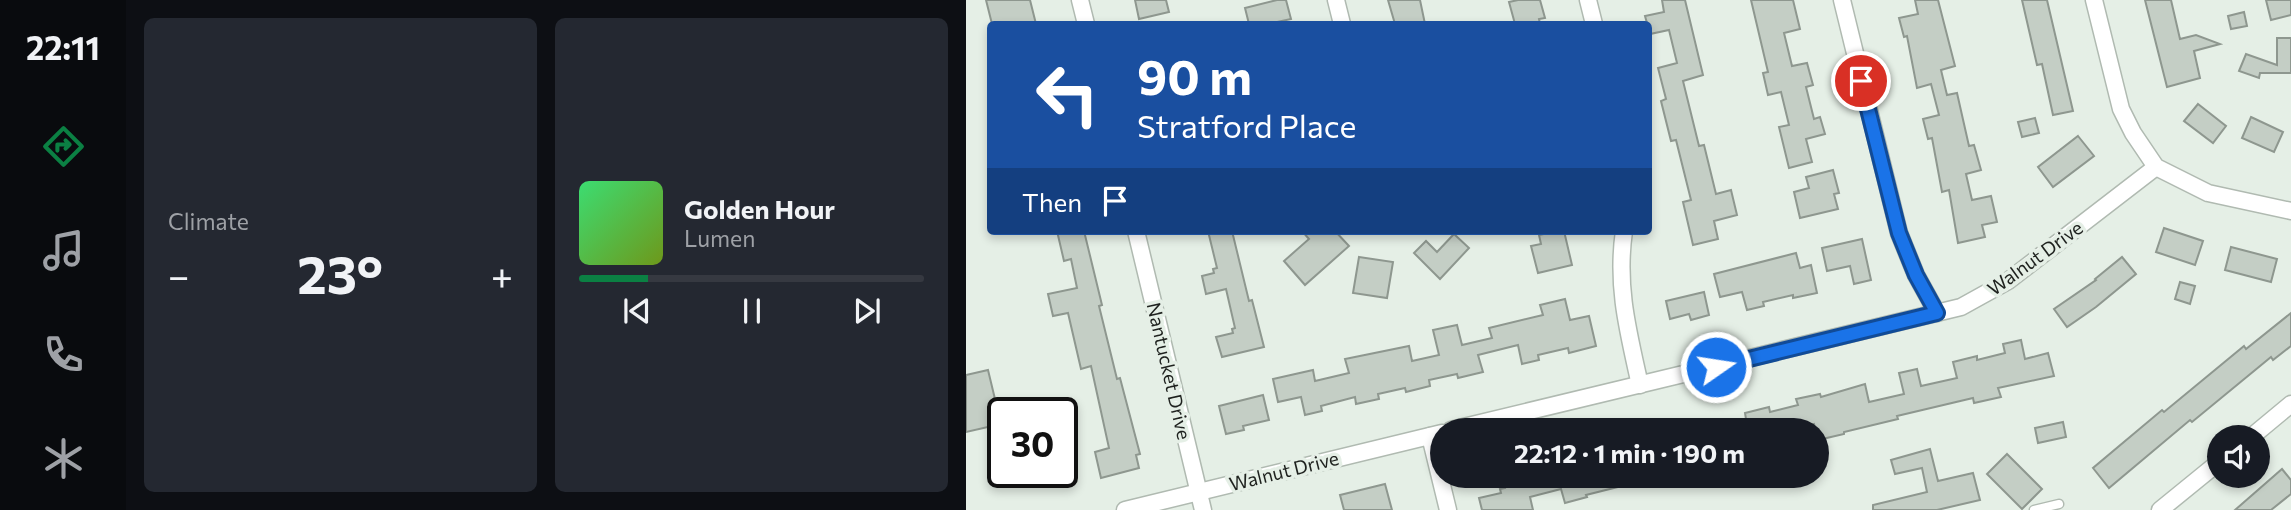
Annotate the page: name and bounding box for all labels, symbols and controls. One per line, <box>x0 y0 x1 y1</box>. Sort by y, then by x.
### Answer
text: 22:11 <box>26 27 100 67</box>
text: 90 m <box>1137 45 1252 105</box>
icon: left <box>1022 49 1113 140</box>
pin <box>1831 51 1891 111</box>
icon: arrive <box>1842 62 1880 100</box>
text: Stratford Place <box>1137 105 1356 145</box>
icon: directions <box>39 122 88 171</box>
icon: arrive <box>1096 182 1134 220</box>
text: Then <box>1022 186 1082 217</box>
text: Golden Hour <box>684 193 835 224</box>
text: Climate <box>168 207 249 235</box>
street label: Walnut Drive <box>1983 215 2087 300</box>
text: Lumen <box>684 224 755 252</box>
icon: music <box>39 226 88 275</box>
text: 23° <box>297 241 383 305</box>
text: − <box>168 251 190 298</box>
text: + <box>491 251 513 298</box>
icon: previous <box>618 292 656 330</box>
icon: pause <box>733 292 771 330</box>
icon: next <box>848 292 886 330</box>
street label: Nantucket Drive <box>1143 300 1196 442</box>
icon: phone <box>39 330 88 379</box>
position arrow <box>1679 330 1753 404</box>
speed limit sign: 30 <box>987 397 1078 488</box>
map controls <box>2207 425 2270 488</box>
button: sound <box>2207 425 2270 488</box>
icon: climate <box>39 434 88 483</box>
text: 22:12 · 1 min · 190 m <box>1514 437 1745 468</box>
street label: Walnut Drive <box>1227 446 1341 495</box>

